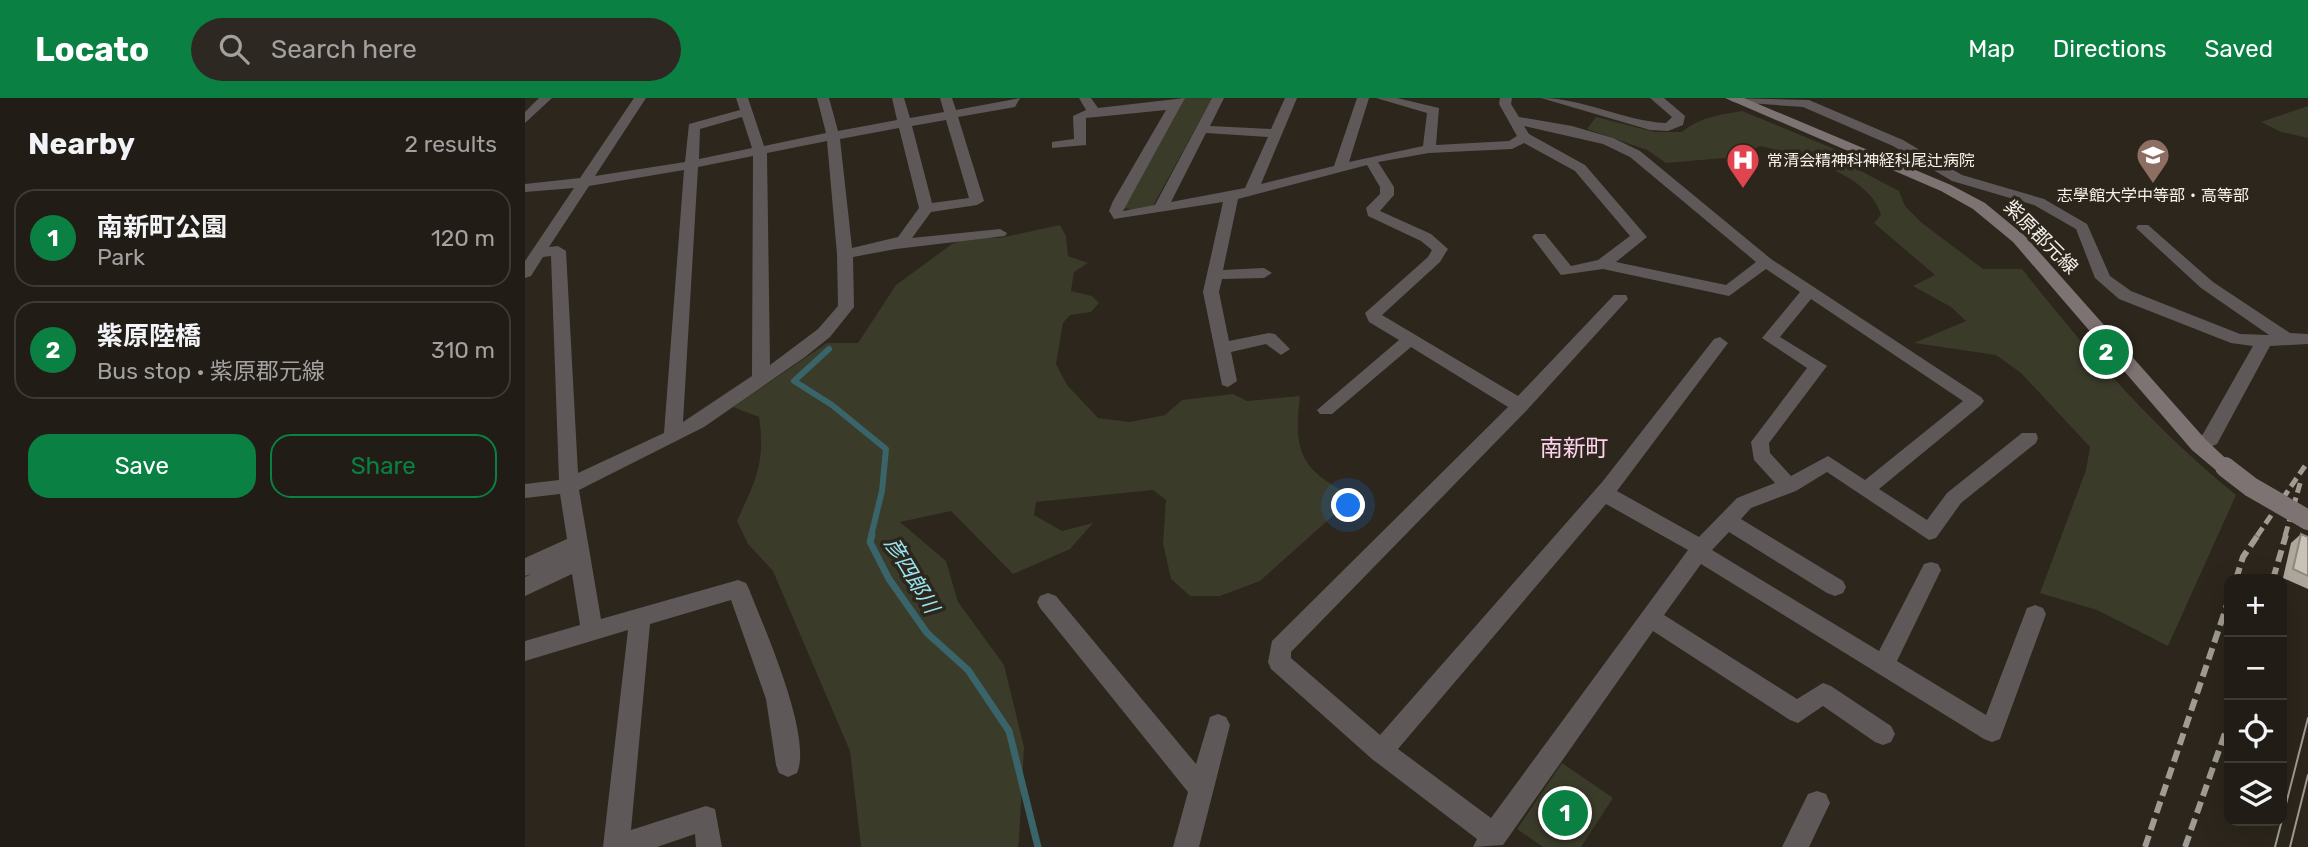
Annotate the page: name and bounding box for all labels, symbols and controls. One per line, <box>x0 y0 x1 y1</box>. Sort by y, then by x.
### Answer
search box <box>191 18 681 81</box>
text: Locato <box>35 30 149 69</box>
icon: search <box>215 30 253 68</box>
text: Search here <box>271 34 417 65</box>
text: Map <box>1968 35 2015 63</box>
text: Directions <box>2053 35 2166 63</box>
text: Saved <box>2204 35 2273 63</box>
text: Nearby <box>28 126 135 162</box>
text: 2 results <box>405 130 497 158</box>
school or university icon: 志學館大学中等部・高等部 <box>2134 136 2172 185</box>
hospital icon: 常清会精神科神経科尾辻病院 <box>1724 141 1762 190</box>
place label: 常清会精神科神経科尾辻病院 <box>1767 151 1975 170</box>
place label: 志學館大学中等部・高等部 <box>2057 186 2249 205</box>
street label: 紫原郡元線 <box>1999 195 2083 279</box>
text: 南新町公園 <box>97 212 227 243</box>
text: 1 <box>47 224 59 252</box>
text: 120 m <box>431 224 495 252</box>
text: Park <box>97 243 145 271</box>
text: 紫原陸橋 <box>97 321 201 352</box>
pin: 2 <box>2083 326 2129 378</box>
text: 2 <box>46 336 60 364</box>
text: 310 m <box>431 336 495 364</box>
text: Bus stop · 紫原郡元線 <box>97 357 325 385</box>
button: Save <box>28 434 256 498</box>
button: Share <box>270 434 497 498</box>
district label: 南新町 <box>1540 434 1609 462</box>
your location <box>1331 488 1365 522</box>
water label: 彦四郎川 <box>880 533 945 619</box>
map controls <box>2224 574 2287 826</box>
button: + <box>2224 574 2287 637</box>
button: − <box>2224 637 2287 700</box>
button: locate <box>2224 700 2287 763</box>
button: layers <box>2224 763 2287 826</box>
pin: 1 <box>1542 787 1588 839</box>

